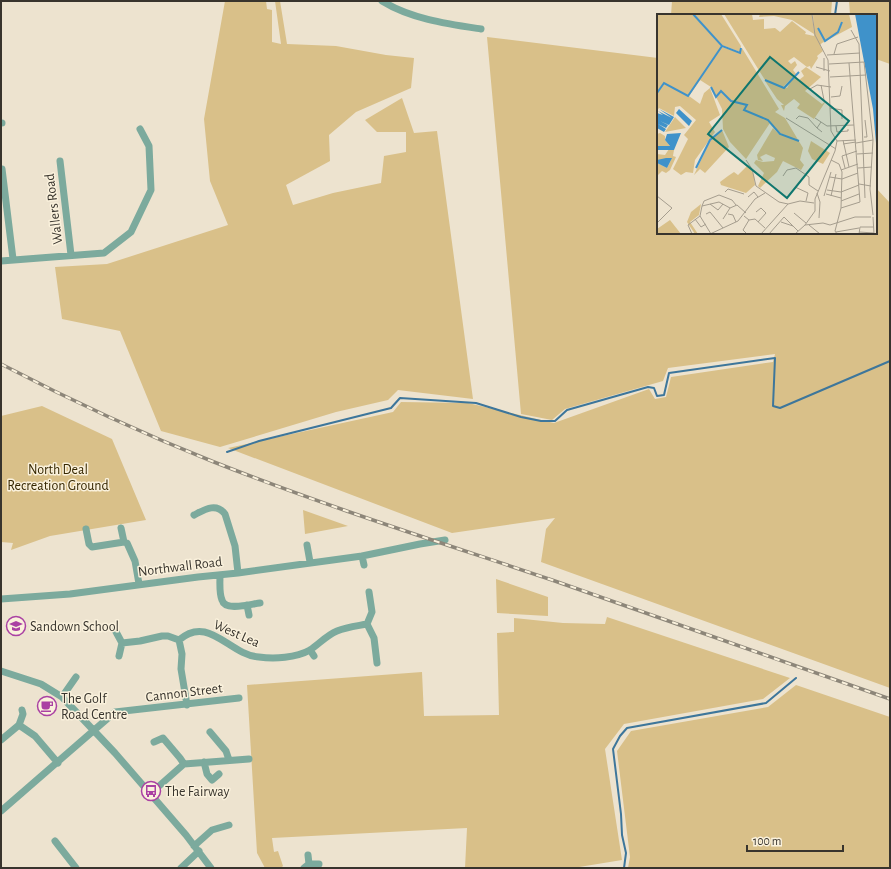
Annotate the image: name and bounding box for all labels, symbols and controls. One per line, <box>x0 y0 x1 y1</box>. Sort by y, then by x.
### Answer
inset map <box>657 14 877 234</box>
street label: Wallers Road <box>43 173 65 245</box>
park label: North Deal Recreation Ground <box>7 463 109 493</box>
street label: Northwall Road <box>137 555 223 579</box>
school or university icon: Sandown School <box>5 615 27 637</box>
street label: West Lea <box>211 618 262 650</box>
place label: Sandown School <box>30 620 119 634</box>
street label: Cannon Street <box>145 681 224 705</box>
place label: The Golf Road Centre <box>61 692 127 722</box>
cafe icon: The Golf Road Centre <box>36 695 58 717</box>
bus stop icon: The Fairway <box>140 780 162 802</box>
place label: The Fairway <box>165 785 229 799</box>
scale bar <box>747 827 843 853</box>
text: 100 m <box>753 835 781 847</box>

